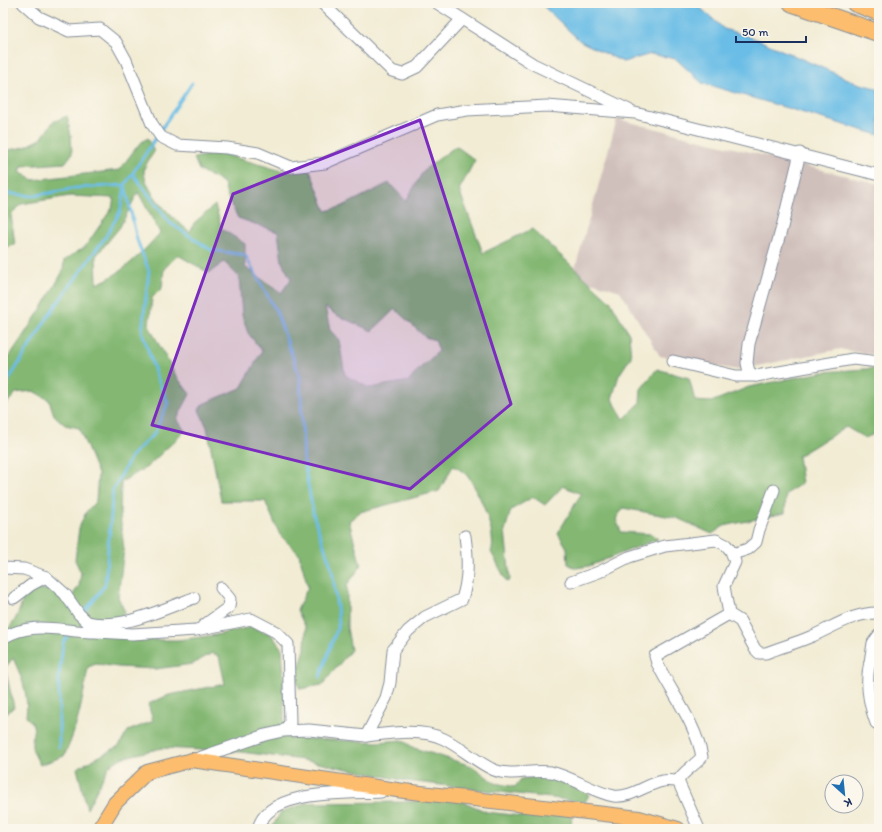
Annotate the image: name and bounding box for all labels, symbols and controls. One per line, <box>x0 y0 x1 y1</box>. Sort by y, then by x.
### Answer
scale bar <box>736 18 806 44</box>
text: 50 m <box>742 25 768 39</box>
north arrow <box>824 774 864 814</box>
text: K <box>841 795 854 810</box>

